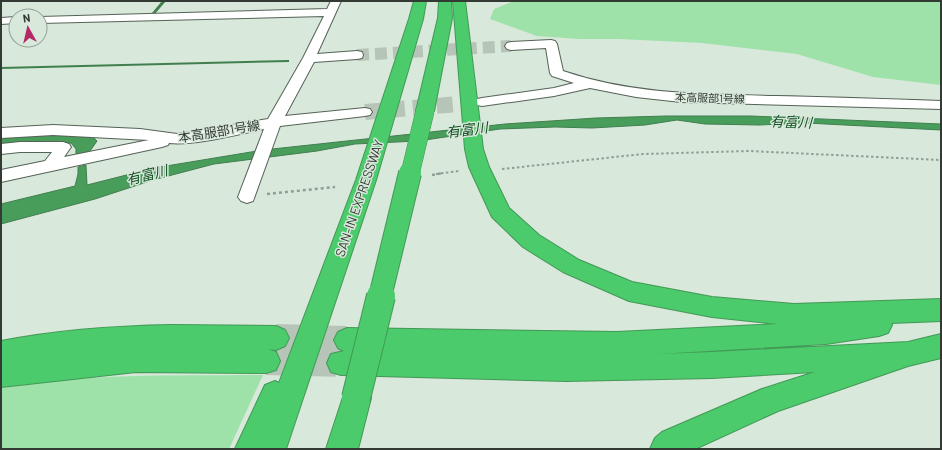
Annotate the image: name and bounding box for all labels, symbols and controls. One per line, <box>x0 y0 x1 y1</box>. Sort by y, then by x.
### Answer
north arrow <box>8 8 48 48</box>
text: N <box>22 11 31 25</box>
street label: 本高服部1号線 <box>675 90 745 105</box>
water label: 有富川 <box>770 112 814 131</box>
street label: 本高服部1号線 <box>177 117 261 145</box>
water label: 有富川 <box>445 118 491 140</box>
street label: SAN-IN EXPRESSWAY <box>331 137 387 259</box>
water label: 有富川 <box>124 161 171 188</box>

